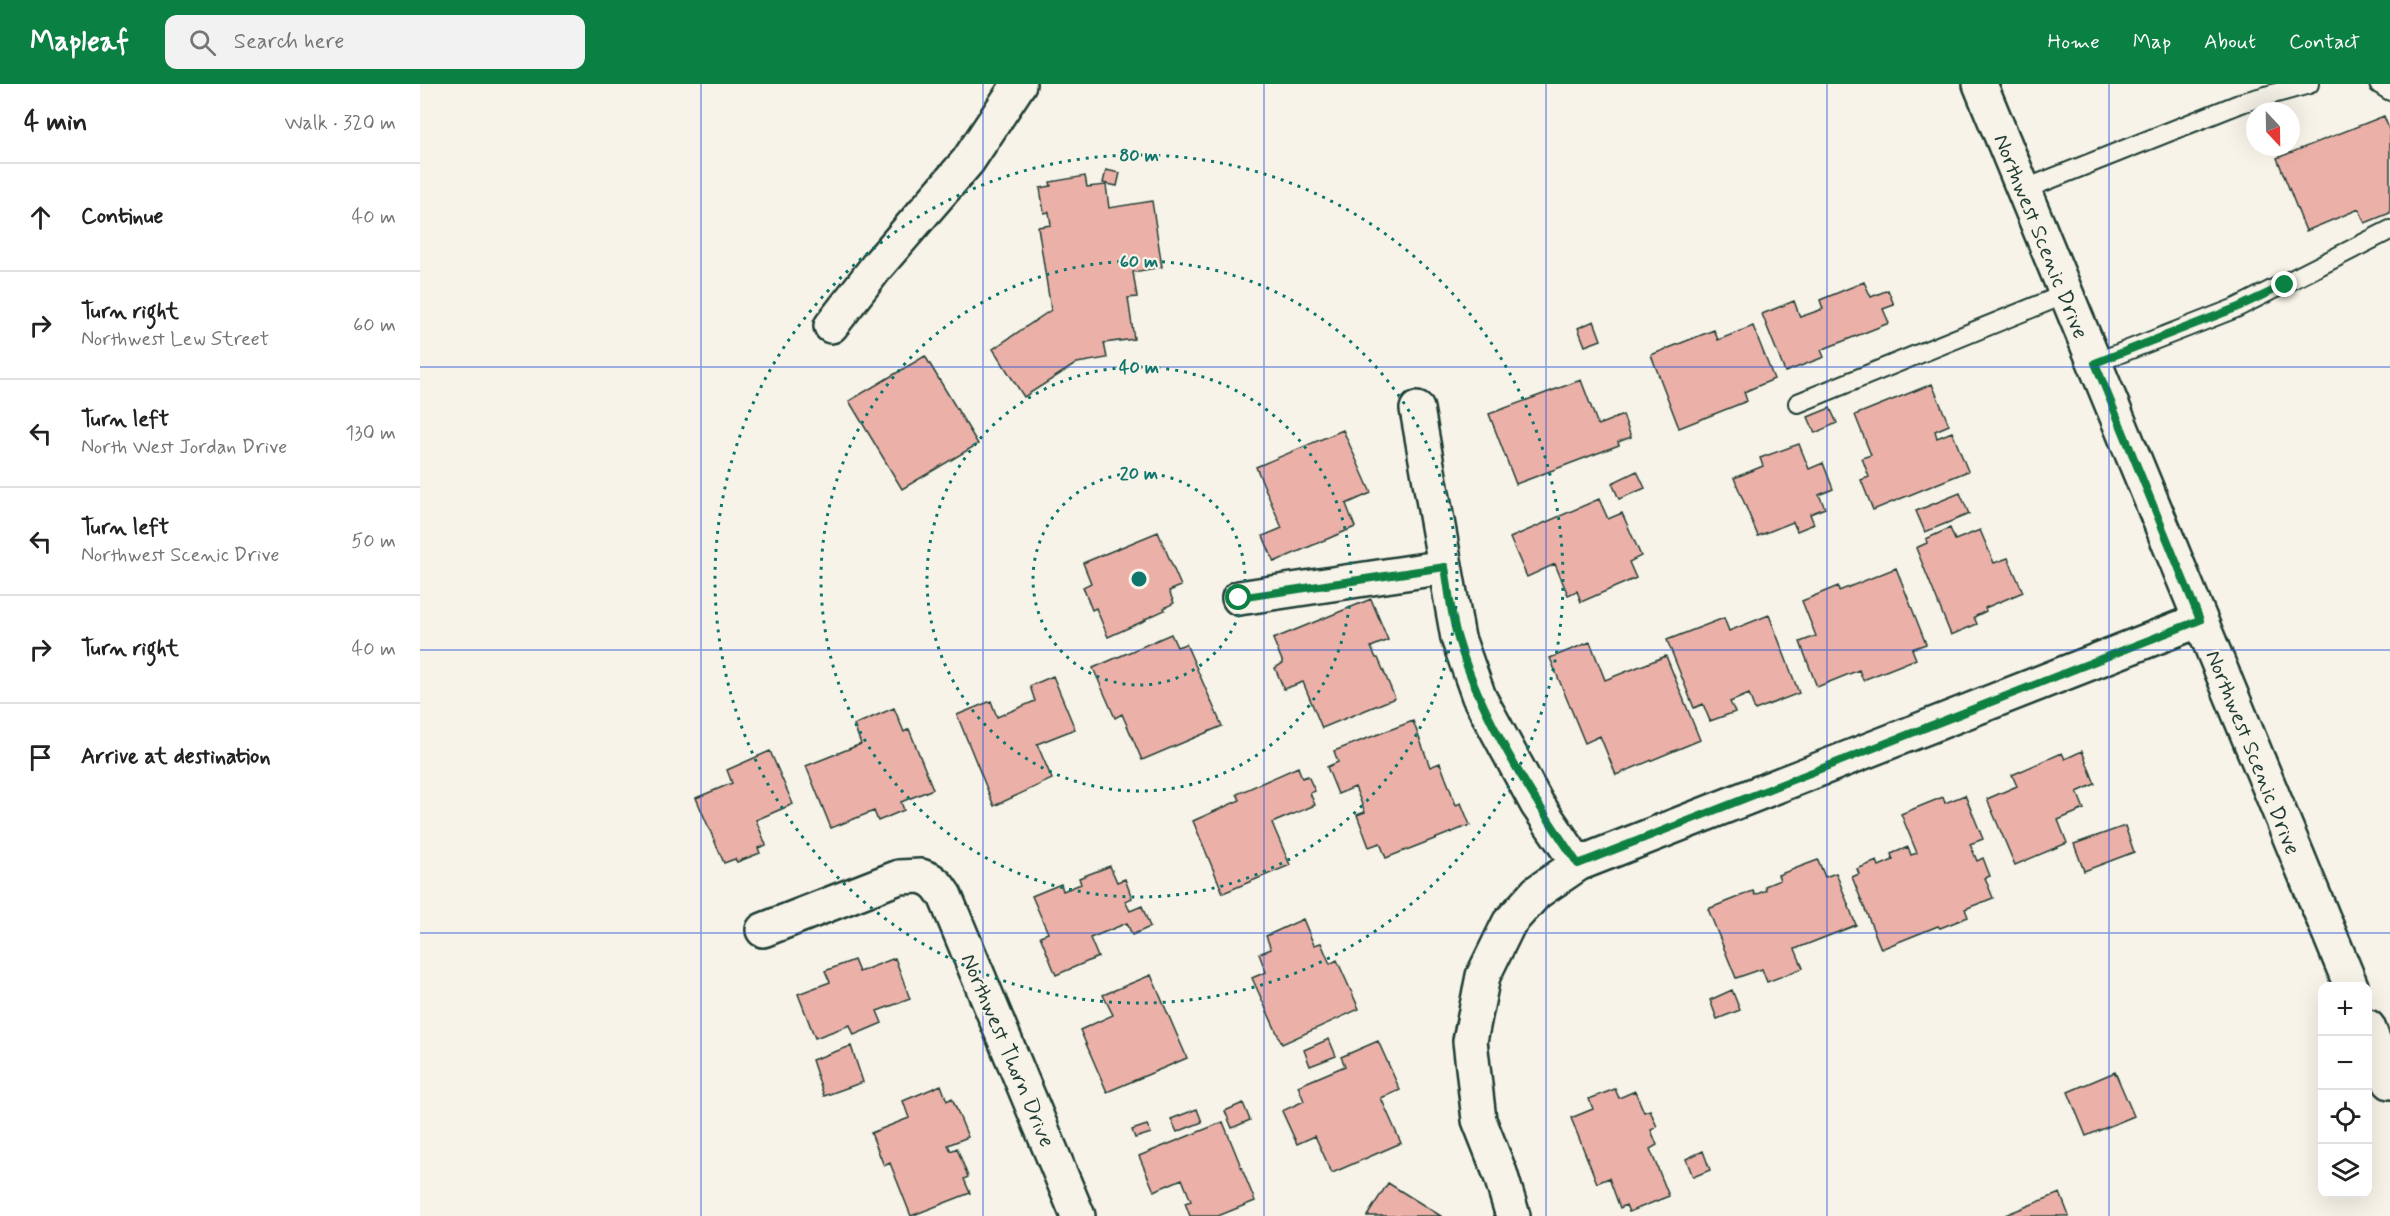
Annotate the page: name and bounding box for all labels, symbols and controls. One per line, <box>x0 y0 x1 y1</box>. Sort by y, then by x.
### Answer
search box <box>165 15 585 69</box>
text: Mapleaf <box>30 24 129 61</box>
icon: search <box>186 26 219 59</box>
text: Search here <box>234 28 344 56</box>
text: Home <box>2048 28 2100 56</box>
text: Map <box>2133 28 2171 56</box>
text: About <box>2204 28 2256 56</box>
text: Contact <box>2289 28 2360 56</box>
north arrow <box>2246 102 2300 156</box>
text: 4 min <box>24 106 87 140</box>
text: Walk · 320 m <box>284 110 396 137</box>
street label: Northwest Scenic Drive <box>1986 130 2094 343</box>
text: 80 m <box>1119 144 1159 168</box>
icon: ahead <box>24 201 57 234</box>
text: Continue <box>81 203 163 231</box>
text: 40 m <box>352 204 396 231</box>
text: 60 m <box>1120 250 1158 274</box>
route end <box>2271 271 2297 297</box>
text: Turn right <box>81 298 179 326</box>
icon: right <box>24 309 57 342</box>
text: 60 m <box>353 312 396 339</box>
text: Northwest Lew Street <box>81 326 269 353</box>
text: 40 m <box>1119 356 1159 380</box>
text: Turn left <box>81 406 169 434</box>
icon: left <box>24 417 57 450</box>
text: 130 m <box>345 420 396 447</box>
text: North West Jordan Drive <box>81 434 287 461</box>
text: 20 m <box>1120 462 1158 486</box>
text: Turn left <box>81 514 169 542</box>
icon: left <box>24 525 57 558</box>
text: 50 m <box>351 528 396 555</box>
text: Northwest Scenic Drive <box>81 542 279 569</box>
centre of rings <box>1129 569 1149 589</box>
route start <box>1225 584 1251 610</box>
icon: right <box>24 633 57 666</box>
text: Turn right <box>81 635 179 663</box>
text: 40 m <box>352 636 396 663</box>
street label: Northwest Scenic Drive <box>2198 646 2306 859</box>
icon: arrive <box>24 741 57 774</box>
text: Arrive at destination <box>81 743 271 771</box>
street label: Northwest Thorn Drive <box>954 950 1061 1152</box>
map controls <box>2318 982 2372 1198</box>
button: + <box>2318 982 2372 1036</box>
button: − <box>2318 1036 2372 1090</box>
button: locate <box>2318 1090 2372 1144</box>
button: layers <box>2318 1144 2372 1198</box>

